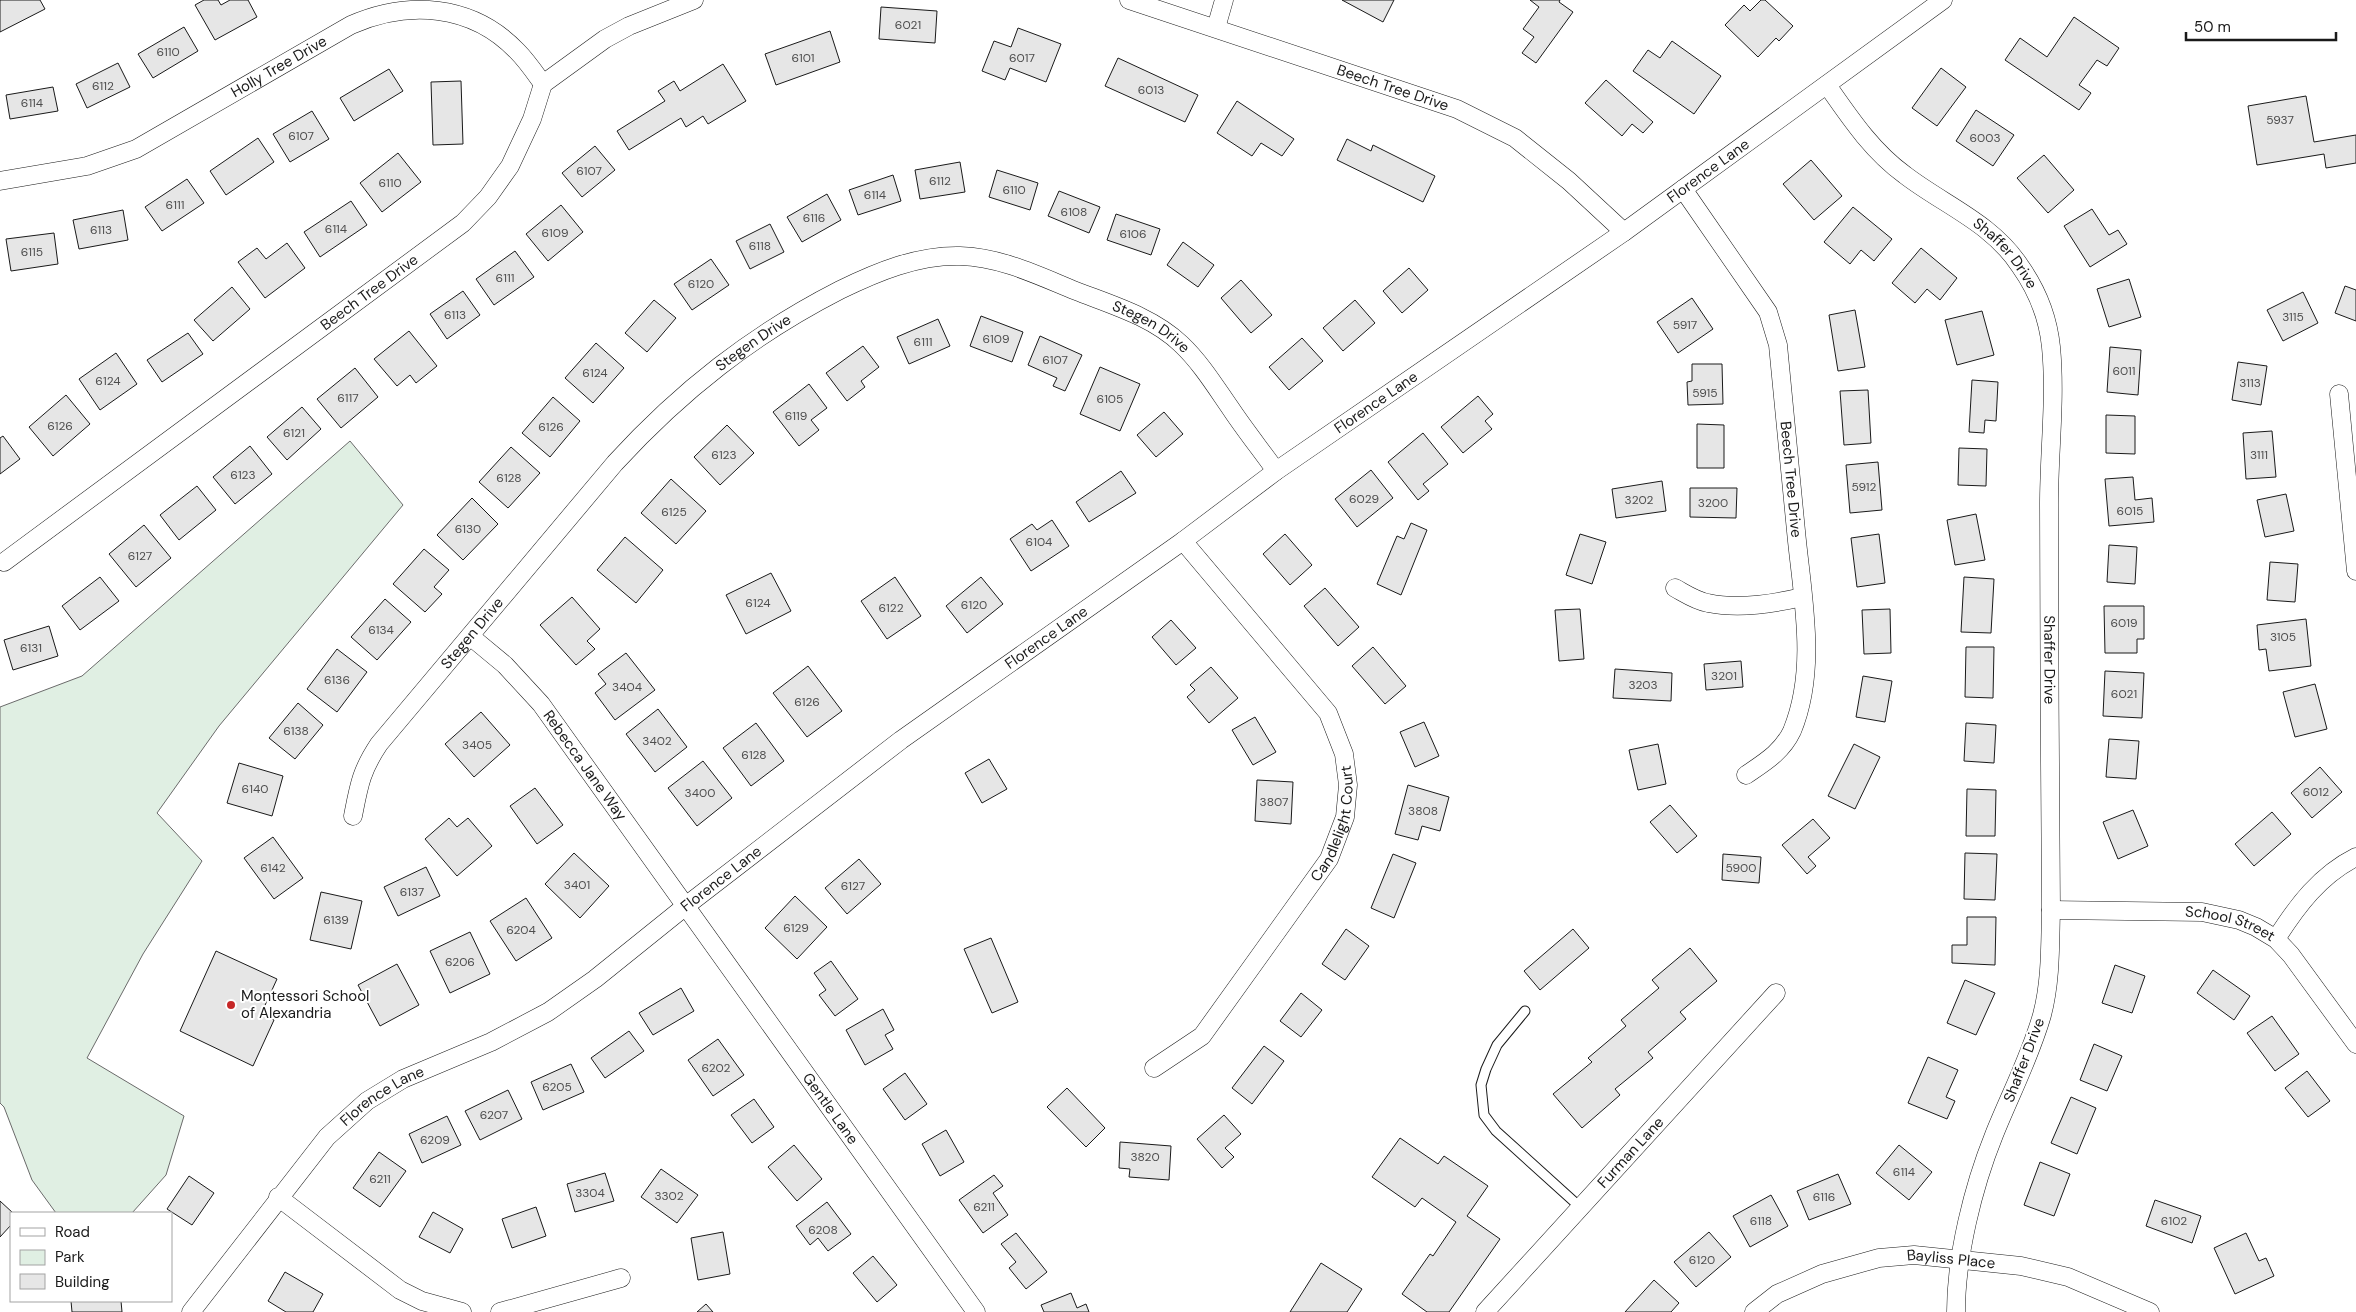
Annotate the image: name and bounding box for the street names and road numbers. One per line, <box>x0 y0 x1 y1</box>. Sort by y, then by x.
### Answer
street label: Holly Tree Drive <box>227 31 330 102</box>
street label: Beech Tree Drive <box>1334 60 1451 116</box>
street label: Florence Lane <box>1663 134 1753 207</box>
street label: Shaffer Drive <box>1969 213 2042 292</box>
street label: Beech Tree Drive <box>316 250 422 335</box>
street label: Stegen Drive <box>1109 296 1194 357</box>
street label: Stegen Drive <box>711 310 795 376</box>
street label: Florence Lane <box>1330 367 1422 438</box>
street label: Beech Tree Drive <box>1775 420 1807 538</box>
street label: Stegen Drive <box>436 593 508 673</box>
street label: Florence Lane <box>1001 601 1092 674</box>
street label: Shaffer Drive <box>2039 615 2060 704</box>
street label: Rebecca Jane Way <box>539 706 632 825</box>
street label: Candlelight Court <box>1306 764 1358 886</box>
street label: Florence Lane <box>676 841 766 916</box>
street label: School Street <box>2185 902 2279 946</box>
street label: Shaffer Drive <box>1999 1015 2049 1105</box>
street label: Florence Lane <box>336 1061 427 1130</box>
street label: Gentle Lane <box>798 1069 863 1148</box>
street label: Furman Lane <box>1593 1113 1668 1192</box>
street label: Bayliss Place <box>1906 1245 1996 1273</box>

